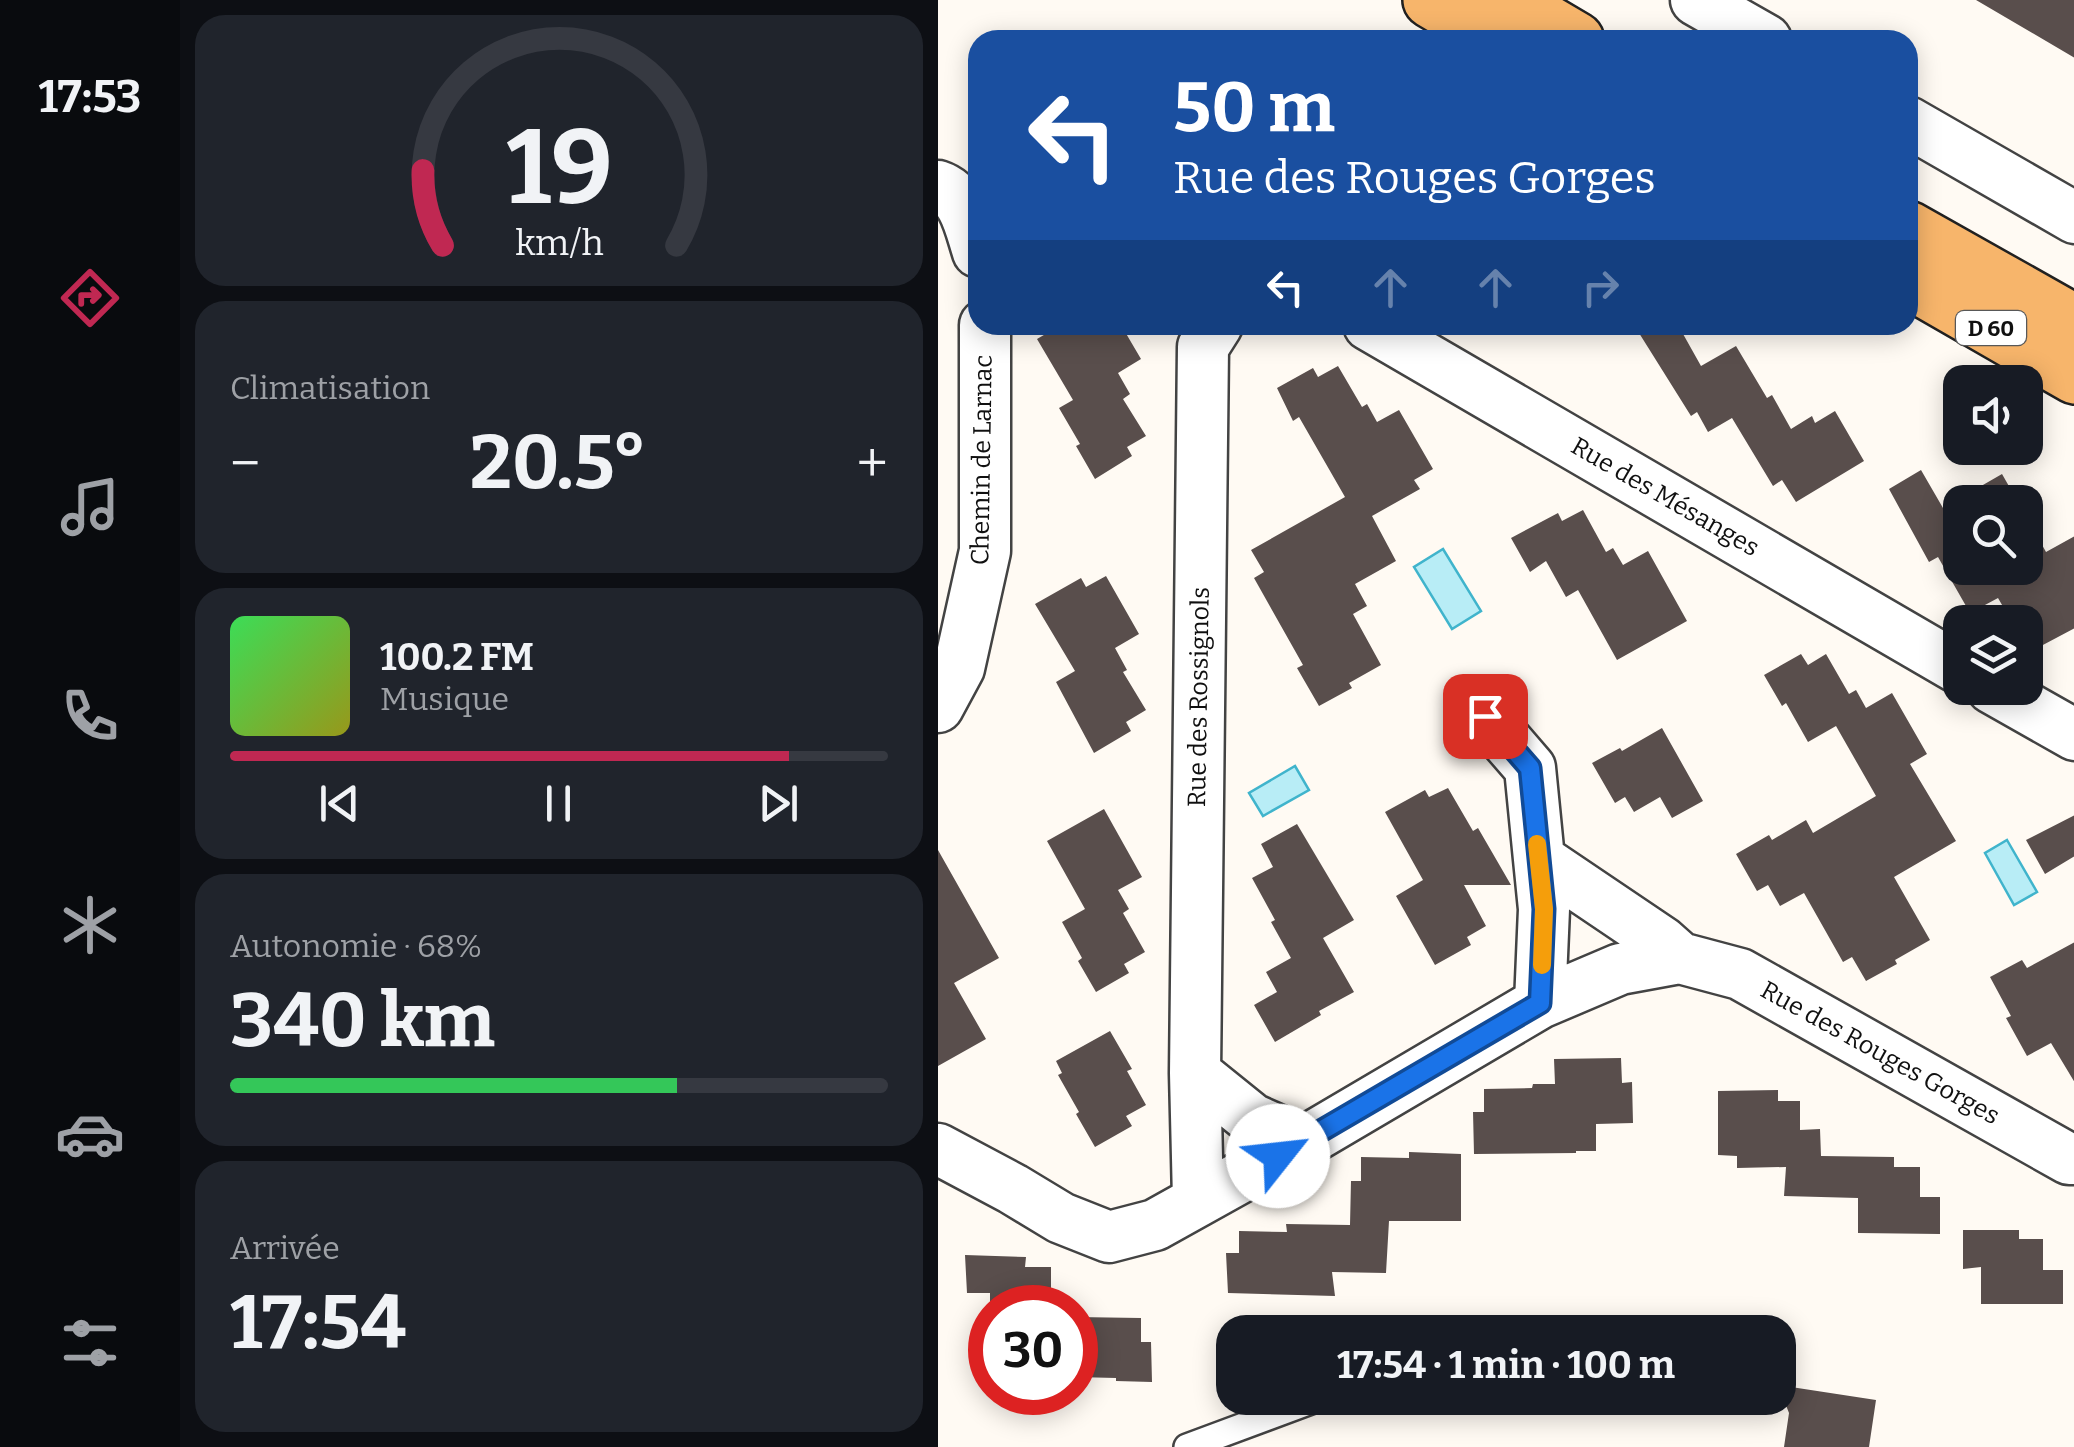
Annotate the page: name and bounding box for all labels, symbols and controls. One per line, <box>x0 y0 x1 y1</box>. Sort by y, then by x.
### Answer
text: 50 m <box>1173 66 1335 150</box>
text: 17:53 <box>38 70 142 124</box>
icon: left <box>1008 70 1138 200</box>
text: 19 <box>506 106 612 231</box>
text: Rue des Rouges Gorges <box>1173 151 1656 205</box>
text: km/h <box>515 222 603 264</box>
icon: left <box>1258 260 1313 315</box>
icon: ahead <box>1363 260 1418 315</box>
icon: ahead <box>1468 260 1523 315</box>
icon: right <box>1573 260 1628 315</box>
icon: directions <box>55 263 125 333</box>
road number: D 60 <box>1956 311 2026 345</box>
street label: Chemin de Larnac <box>965 355 999 565</box>
map controls <box>1943 365 2043 705</box>
button: sound <box>1943 365 2043 465</box>
text: Climatisation <box>230 369 430 407</box>
text: 20.5° <box>470 418 647 508</box>
text: − <box>230 431 260 497</box>
text: + <box>857 431 888 497</box>
street label: Rue des Mésanges <box>1566 431 1764 563</box>
icon: music <box>55 472 125 542</box>
button: search <box>1943 485 2043 585</box>
street label: Rue des Rossignols <box>1182 587 1216 807</box>
button: layers <box>1943 605 2043 705</box>
text: 100.2 FM <box>380 634 534 680</box>
pin <box>1443 674 1528 759</box>
text: Musique <box>380 680 509 718</box>
icon: phone <box>55 681 125 751</box>
icon: arrive <box>1458 689 1513 744</box>
icon: previous <box>312 776 367 831</box>
icon: pause <box>531 776 586 831</box>
icon: next <box>751 776 806 831</box>
icon: climate <box>55 890 125 960</box>
text: Autonomie · 68% <box>230 927 482 965</box>
street label: Rue des Rouges Gorges <box>1755 975 2005 1131</box>
text: 340 km <box>230 976 495 1066</box>
icon: car <box>55 1099 125 1169</box>
position arrow <box>1226 1104 1330 1208</box>
text: Arrivée <box>230 1229 340 1267</box>
text: 17:54 <box>230 1278 406 1368</box>
speed limit sign: 30 <box>968 1285 1098 1415</box>
icon: filters <box>55 1308 125 1378</box>
text: 17:54 · 1 min · 100 m <box>1337 1342 1675 1388</box>

